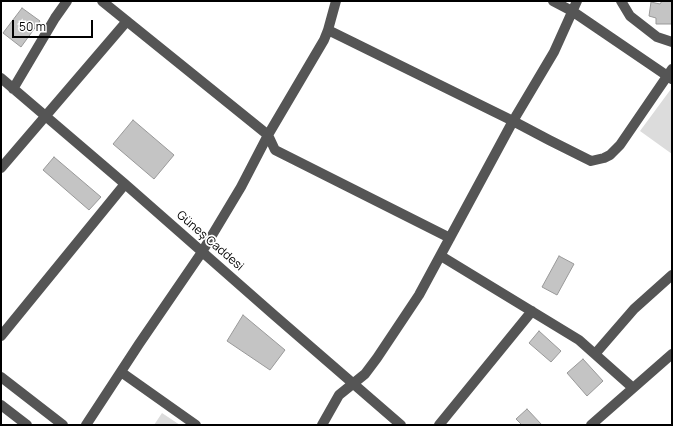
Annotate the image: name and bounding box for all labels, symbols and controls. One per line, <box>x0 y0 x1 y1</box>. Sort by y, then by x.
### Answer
scale bar <box>14 12 95 38</box>
text: 50 m <box>19 18 46 35</box>
street label: Güneş Caddesi <box>174 208 246 274</box>

